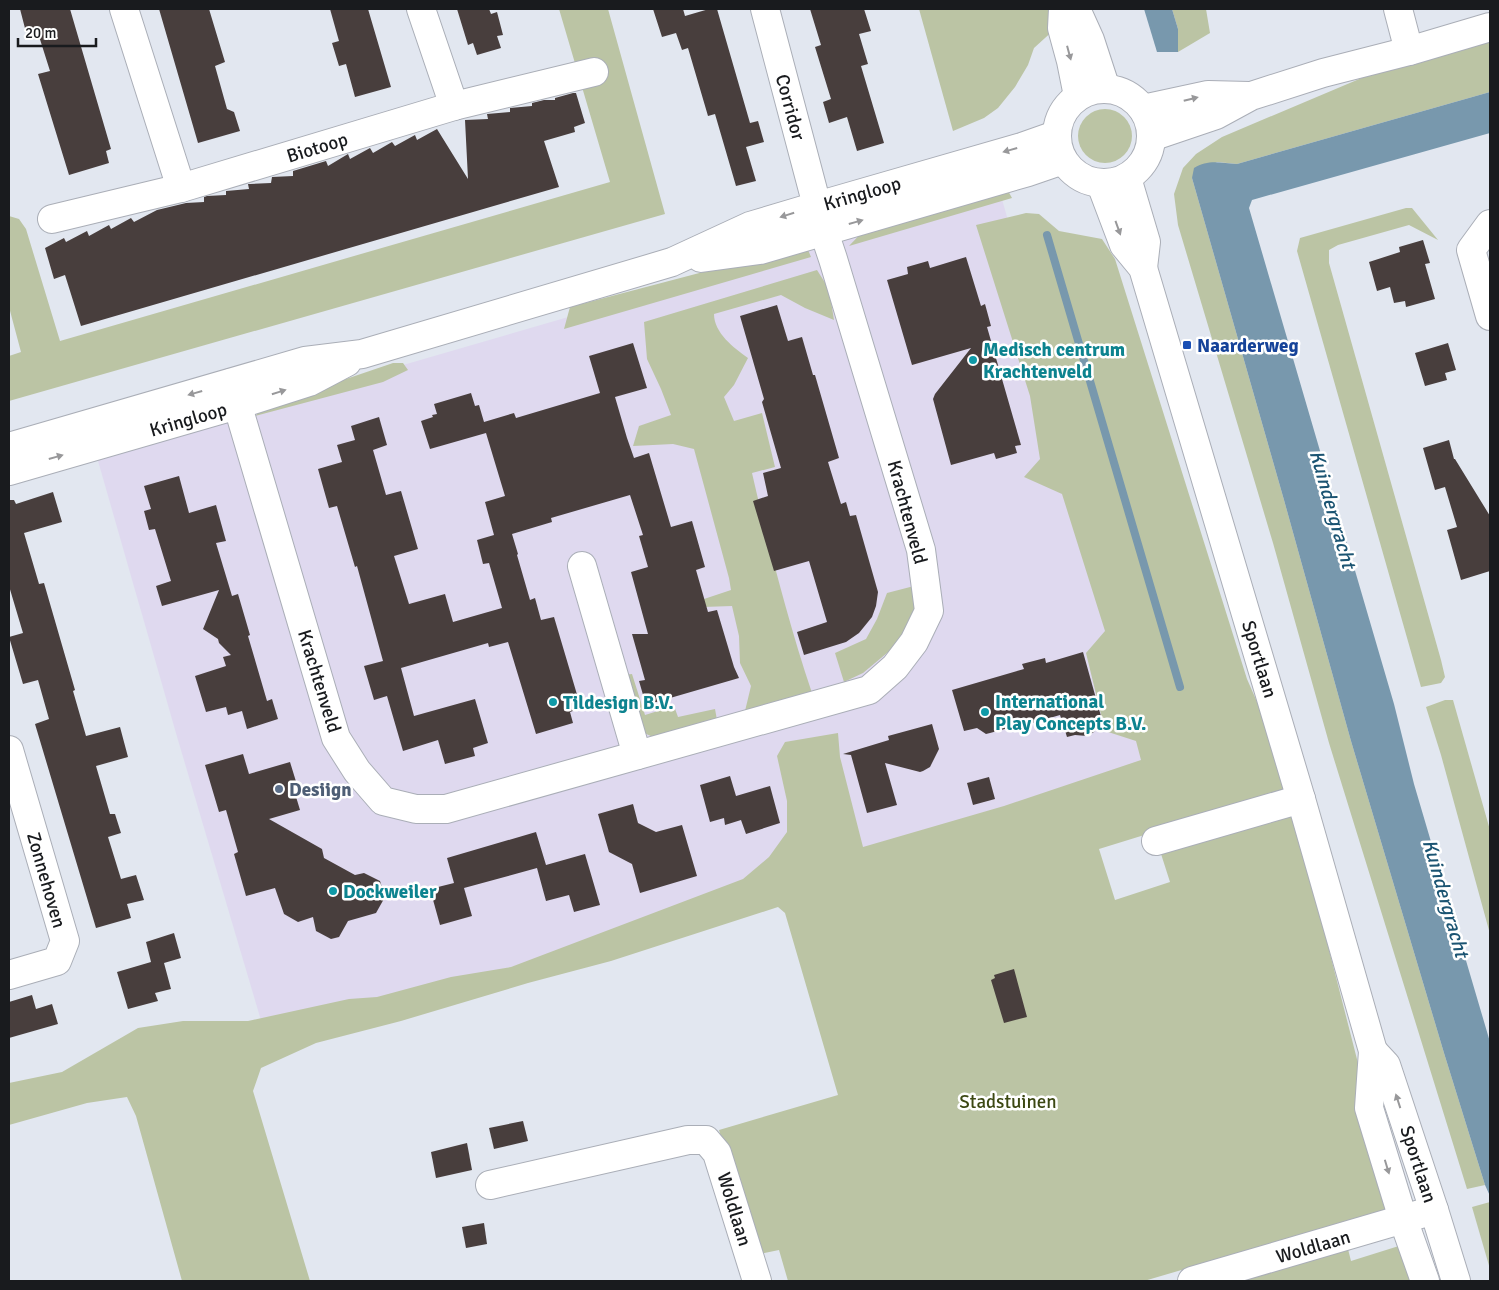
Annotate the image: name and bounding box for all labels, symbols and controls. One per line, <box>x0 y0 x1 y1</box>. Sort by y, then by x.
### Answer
scale bar <box>18 15 95 47</box>
text: 20 m <box>25 24 56 42</box>
one-way arrow <box>1065 45 1073 60</box>
street label: Corridor <box>770 71 810 143</box>
one-way arrow <box>1183 95 1198 103</box>
street label: Biotoop <box>284 127 351 169</box>
one-way arrow <box>1003 147 1018 155</box>
street label: Kringloop <box>821 171 904 216</box>
one-way arrow <box>779 211 794 219</box>
one-way arrow <box>848 218 863 226</box>
one-way arrow <box>1114 221 1122 236</box>
place label: Naarderweg <box>1197 334 1299 358</box>
place label: Medisch centrum Krachtenveld <box>983 338 1125 384</box>
marker: Naarderweg <box>1181 339 1193 351</box>
marker: Medisch centrum Krachtenveld <box>967 354 979 366</box>
one-way arrow <box>271 387 286 395</box>
one-way arrow <box>188 389 203 397</box>
street label: Kringloop <box>147 397 230 442</box>
water label: Kuindergracht <box>1304 447 1362 573</box>
one-way arrow <box>48 453 63 461</box>
street label: Krachtenveld <box>882 458 932 567</box>
street label: Sportlaan <box>1236 618 1282 701</box>
street label: Krachtenveld <box>292 627 346 736</box>
place label: International Play Concepts B.V. <box>995 690 1146 736</box>
place label: Tildesign B.V. <box>563 691 674 715</box>
marker: Tildesign B.V. <box>547 696 559 708</box>
marker: International Play Concepts B.V. <box>979 706 991 718</box>
place label: Desiign <box>289 778 352 802</box>
marker: Desiign <box>273 783 285 795</box>
street label: Zonnehoven <box>21 830 71 931</box>
water label: Kuindergracht <box>1417 836 1475 962</box>
place label: Dockweiler <box>343 880 437 904</box>
marker: Dockweiler <box>327 885 339 897</box>
park label: Stadstuinen <box>959 1090 1057 1114</box>
one-way arrow <box>1394 1094 1401 1109</box>
street label: Sportlaan <box>1394 1123 1442 1206</box>
one-way arrow <box>1383 1159 1391 1174</box>
street label: Woldlaan <box>711 1169 757 1249</box>
street label: Woldlaan <box>1273 1225 1353 1269</box>

